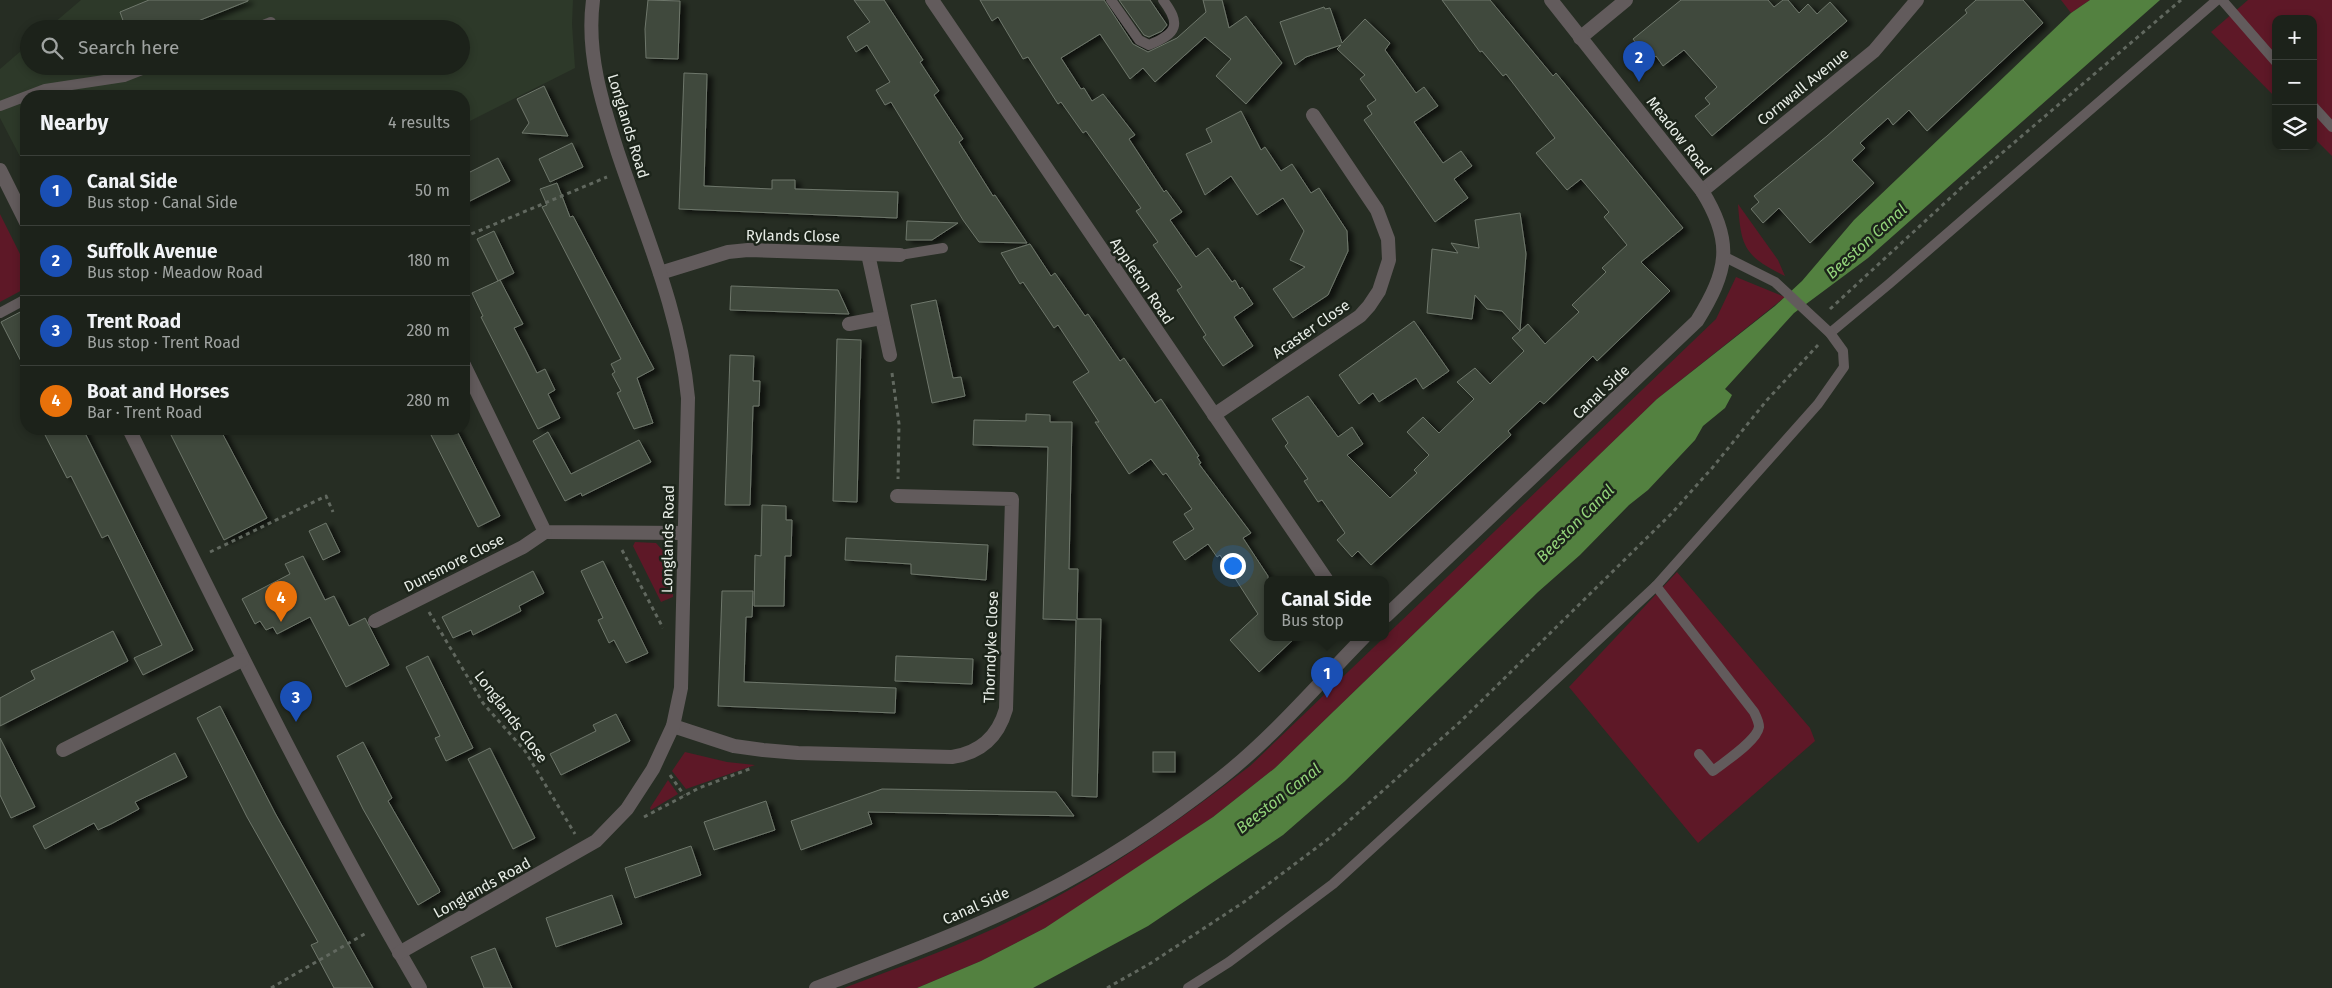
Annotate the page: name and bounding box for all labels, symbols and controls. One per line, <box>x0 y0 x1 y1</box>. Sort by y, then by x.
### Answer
map controls <box>2272 15 2317 150</box>
button: + <box>2272 15 2317 60</box>
search box <box>20 20 470 75</box>
icon: search <box>38 34 66 62</box>
text: Search here <box>78 36 179 59</box>
pin: 2 <box>1623 41 1655 82</box>
street label: Cornwall Avenue <box>1754 45 1852 129</box>
button: − <box>2272 60 2317 105</box>
street label: Longlands Road <box>604 72 652 180</box>
street label: Meadow Road <box>1643 93 1715 179</box>
button: layers <box>2272 105 2317 150</box>
text: Nearby <box>40 110 108 136</box>
text: 4 results <box>388 113 450 132</box>
text: Canal Side <box>87 170 178 193</box>
text: 1 <box>52 181 60 200</box>
text: 50 m <box>415 181 450 200</box>
text: Bus stop · Canal Side <box>87 193 238 212</box>
water label: Beeston Canal <box>1822 200 1911 283</box>
street label: Rylands Close <box>746 226 840 246</box>
street label: Appleton Road <box>1107 234 1177 328</box>
text: Suffolk Avenue <box>87 240 217 263</box>
text: 2 <box>52 251 60 270</box>
text: 180 m <box>407 251 450 270</box>
text: Bus stop · Meadow Road <box>87 263 263 282</box>
street label: Acaster Close <box>1269 296 1353 362</box>
text: Trent Road <box>87 310 181 333</box>
text: 3 <box>52 321 60 340</box>
text: 280 m <box>406 321 450 340</box>
text: Bus stop · Trent Road <box>87 333 240 352</box>
street label: Canal Side <box>1569 361 1633 423</box>
text: Boat and Horses <box>87 380 229 403</box>
text: 4 <box>51 391 61 410</box>
text: 280 m <box>406 391 450 410</box>
text: Bar · Trent Road <box>87 403 202 422</box>
water label: Beeston Canal <box>1533 481 1618 566</box>
street label: Longlands Road <box>658 485 678 593</box>
street label: Dunsmore Close <box>401 530 507 596</box>
your location <box>1220 553 1246 579</box>
popup <box>1264 576 1389 641</box>
pin: 4 <box>265 581 297 622</box>
text: Canal Side <box>1281 588 1372 611</box>
street label: Thorndyke Close <box>980 590 1002 704</box>
text: Bus stop <box>1281 611 1344 630</box>
pin: 1 <box>1311 657 1343 698</box>
street label: Longlands Close <box>471 668 551 766</box>
pin: 3 <box>280 681 312 722</box>
water label: Beeston Canal <box>1232 759 1324 837</box>
street label: Longlands Road <box>430 854 534 922</box>
street label: Canal Side <box>940 883 1012 929</box>

